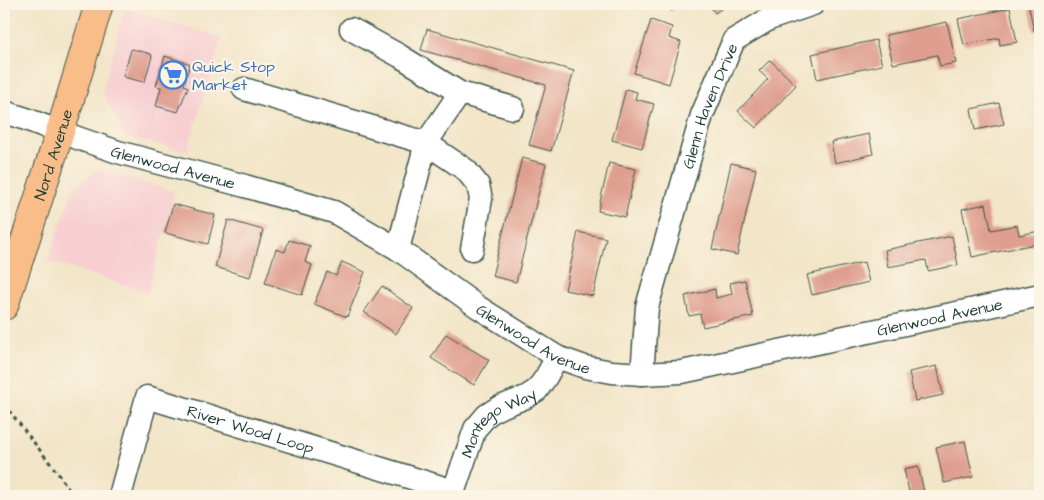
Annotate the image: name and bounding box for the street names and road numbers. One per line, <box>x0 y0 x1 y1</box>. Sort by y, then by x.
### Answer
street label: Glenn Haven Drive <box>677 40 744 171</box>
street label: Nord Avenue <box>29 106 78 203</box>
street label: Glenwood Avenue <box>108 140 238 195</box>
street label: Glenwood Avenue <box>875 293 1005 342</box>
street label: Glenwood Avenue <box>472 299 592 380</box>
street label: Montego Way <box>456 383 542 461</box>
street label: River Wood Loop <box>184 400 317 460</box>

